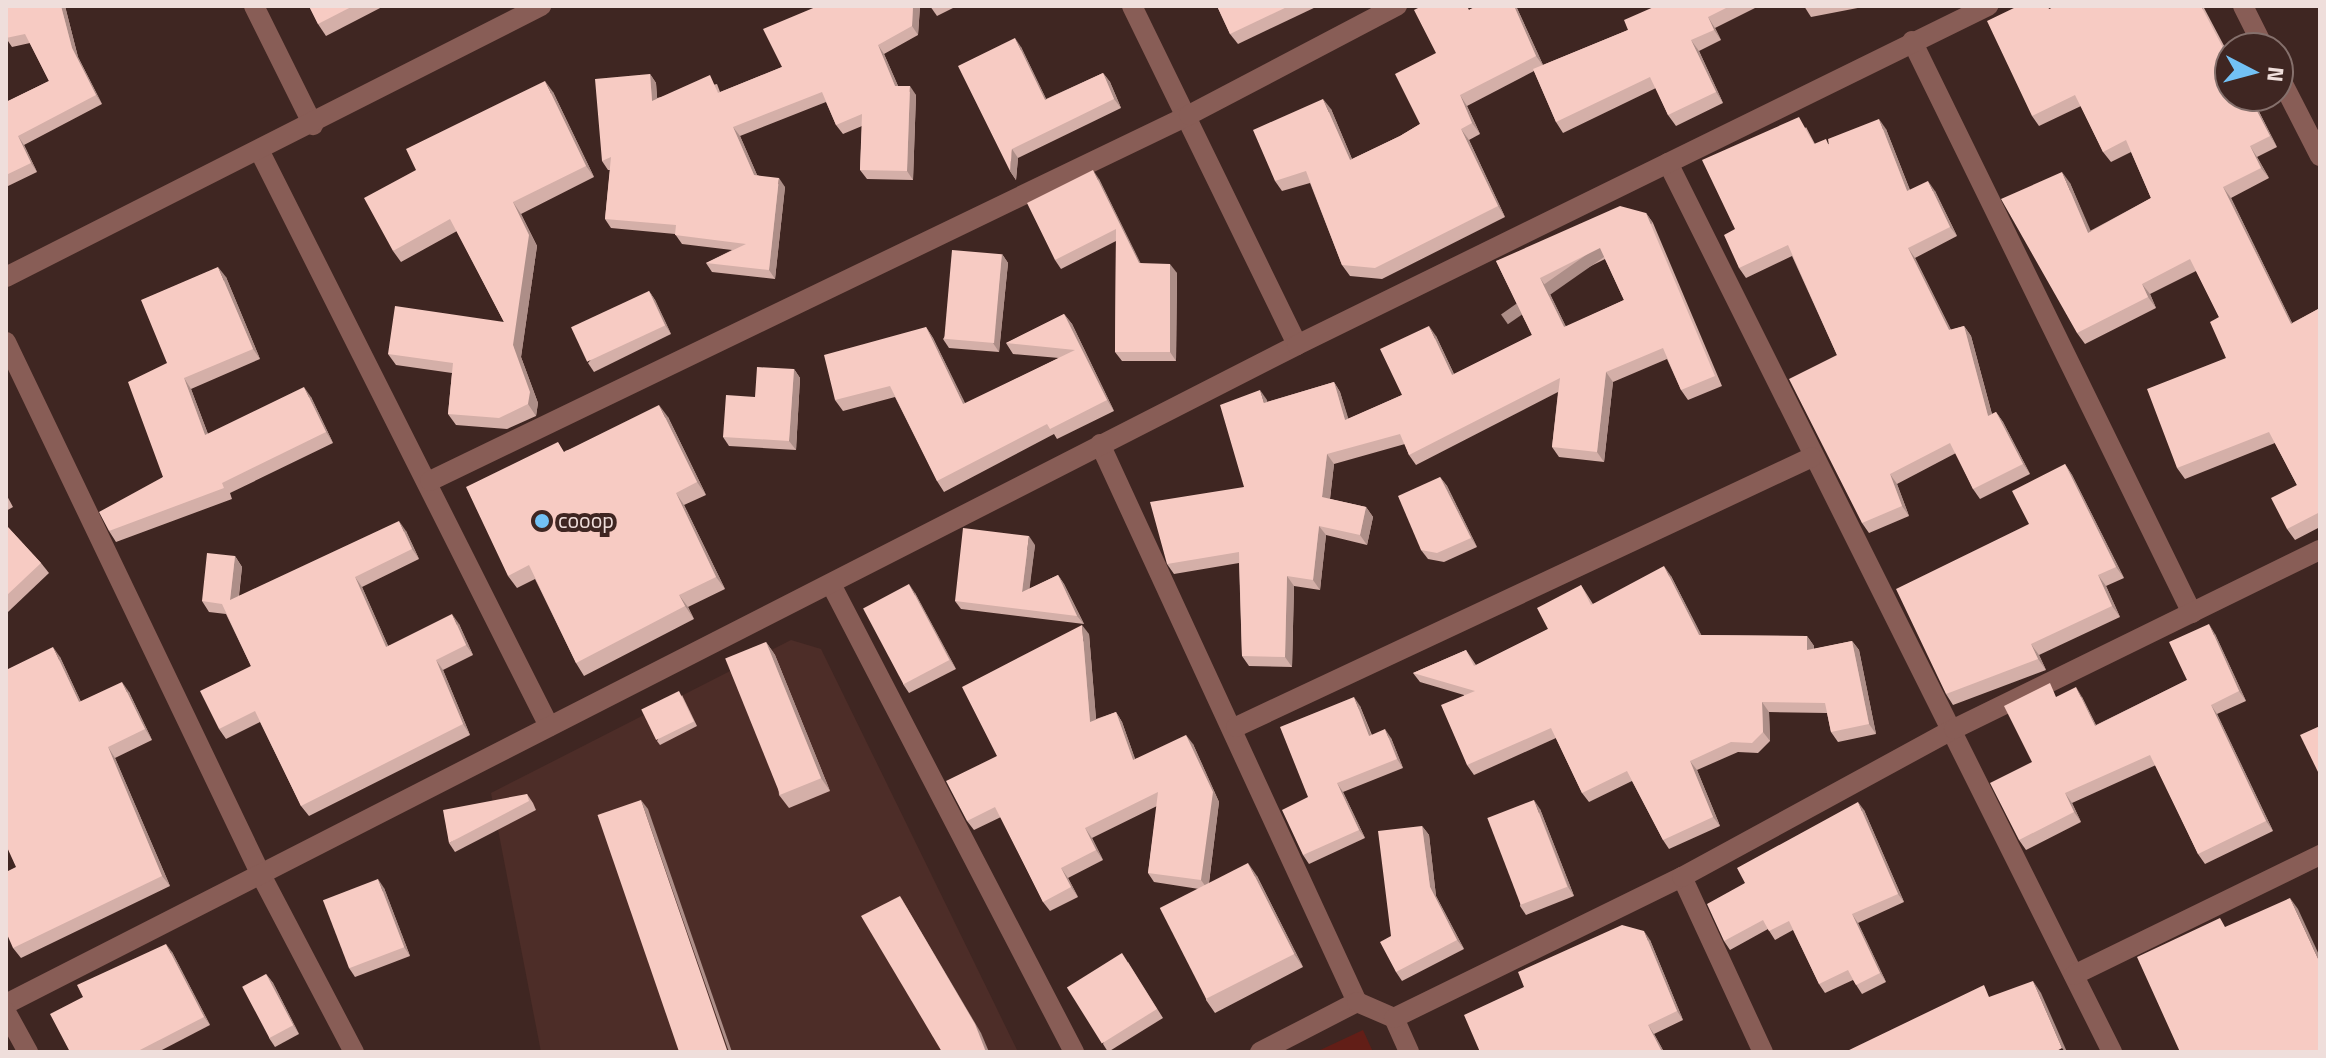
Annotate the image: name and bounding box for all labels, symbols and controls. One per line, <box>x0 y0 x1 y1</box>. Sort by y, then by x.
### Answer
north arrow <box>2214 32 2294 112</box>
text: N <box>2258 65 2294 84</box>
place label: cooop <box>558 508 614 534</box>
marker: cooop <box>533 512 551 530</box>

